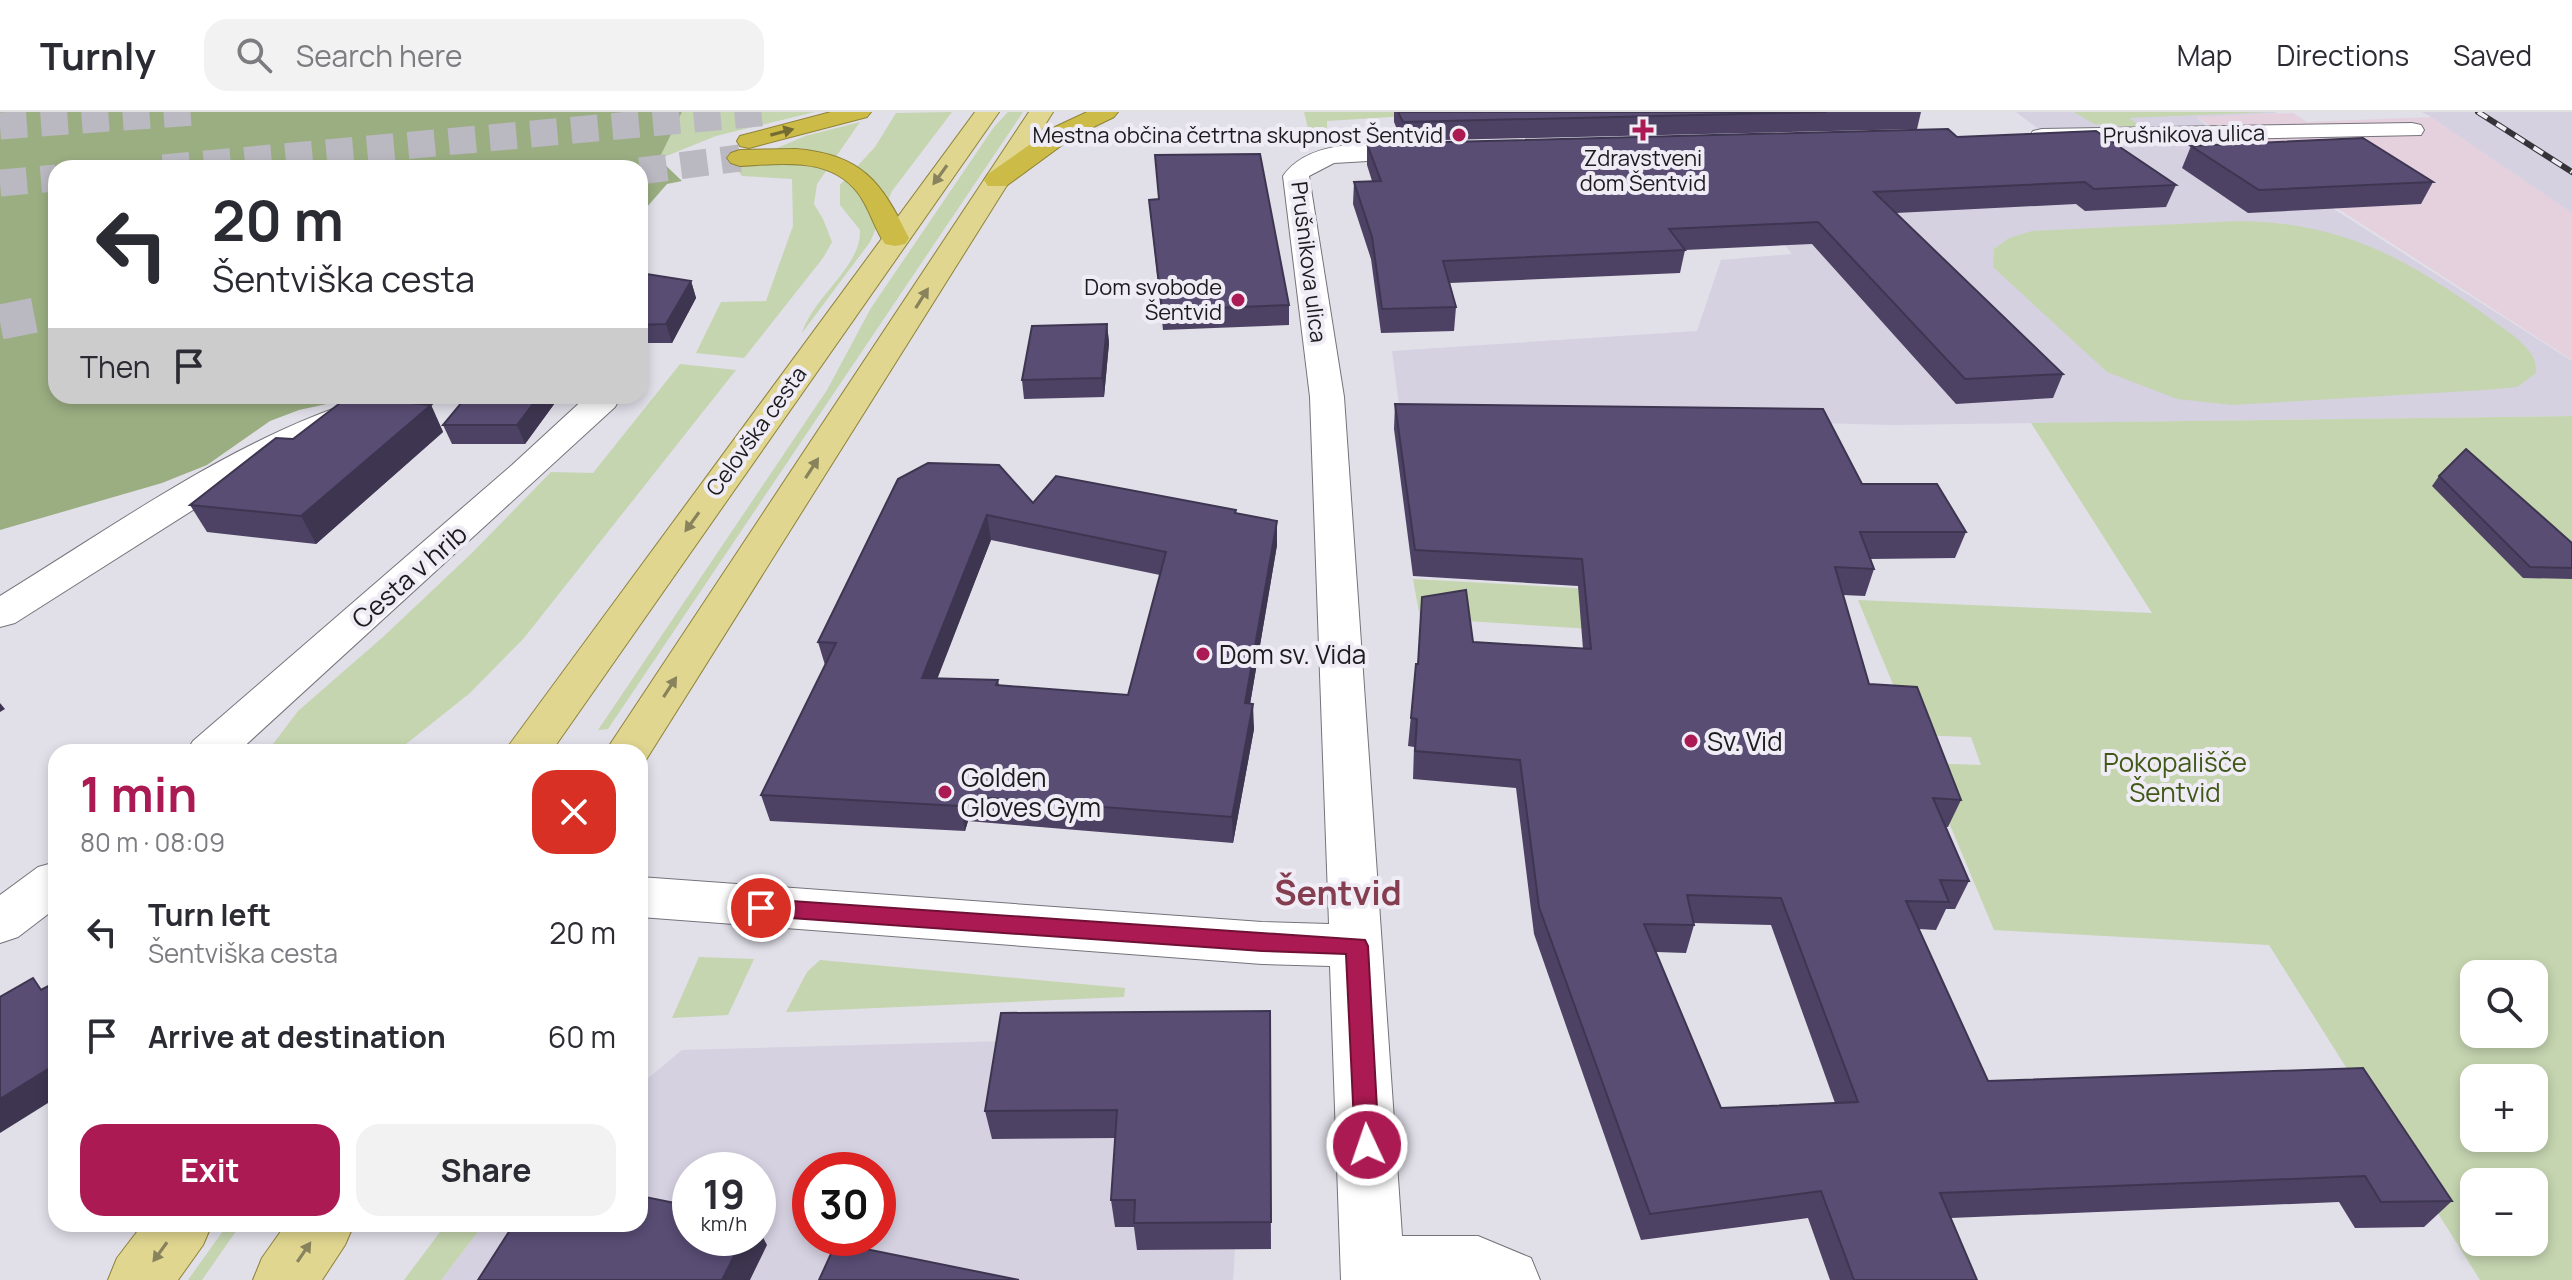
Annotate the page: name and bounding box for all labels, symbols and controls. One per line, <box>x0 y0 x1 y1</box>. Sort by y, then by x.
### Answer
search box <box>204 19 764 91</box>
text: Turnly <box>40 29 156 81</box>
icon: search <box>232 33 276 77</box>
text: Search here <box>296 35 463 76</box>
text: Map <box>2177 36 2232 74</box>
text: Directions <box>2276 36 2409 74</box>
text: Saved <box>2453 36 2532 74</box>
street label: Prušnikova ulica <box>2103 118 2265 150</box>
marker: Zdravstveni dom Šentvid <box>1632 119 1654 141</box>
place label: Mestna občina četrtna skupnost Šentvid <box>1032 120 1443 150</box>
one-way arrow <box>770 126 795 138</box>
marker: Mestna občina četrtna skupnost Šentvid <box>1450 126 1468 144</box>
place label: Zdravstveni dom Šentvid <box>1580 143 1706 198</box>
one-way arrow <box>933 164 949 185</box>
street label: Prušnikova ulica <box>1284 180 1334 344</box>
text: 20 m <box>212 181 344 258</box>
icon: left <box>80 192 184 296</box>
text: Šentviška cesta <box>212 254 475 303</box>
place label: Dom svobode Šentvid <box>1084 272 1222 327</box>
one-way arrow <box>914 287 929 308</box>
marker: Dom svobode Šentvid <box>1229 291 1247 309</box>
icon: arrive <box>167 344 211 388</box>
text: Then <box>80 346 151 387</box>
street label: Celovška cesta <box>699 360 813 502</box>
one-way arrow <box>804 458 819 479</box>
one-way arrow <box>684 511 700 532</box>
street label: Cesta v hrib <box>344 516 474 636</box>
place label: Dom sv. Vida <box>1219 636 1366 672</box>
marker: Dom sv. Vida <box>1194 645 1212 663</box>
one-way arrow <box>663 676 678 697</box>
place label: Sv. Vid <box>1707 723 1783 759</box>
marker: Sv. Vid <box>1682 732 1700 750</box>
park label: Pokopališče Šentvid <box>2103 744 2247 810</box>
place label: Golden Gloves Gym <box>961 759 1101 825</box>
text: 1 min <box>80 761 197 826</box>
button: close <box>532 770 616 854</box>
marker: Golden Gloves Gym <box>936 783 954 801</box>
text: 80 m · 08:09 <box>80 824 225 860</box>
district label: Šentvid <box>1274 869 1402 915</box>
pin <box>727 874 795 942</box>
icon: arrive <box>739 886 783 930</box>
text: Turn left <box>148 894 271 935</box>
icon: left <box>80 910 124 954</box>
text: 20 m <box>549 912 616 953</box>
text: Šentviška cesta <box>148 935 338 971</box>
map controls <box>2460 960 2548 1256</box>
button: search <box>2460 960 2548 1048</box>
icon: arrive <box>80 1014 124 1058</box>
text: Arrive at destination <box>148 1016 446 1057</box>
text: 60 m <box>548 1016 616 1057</box>
button: + <box>2460 1064 2548 1152</box>
position arrow <box>1325 1103 1409 1187</box>
button: Exit <box>80 1124 340 1216</box>
button: Share <box>356 1124 616 1216</box>
speed limit sign: 30 <box>792 1152 896 1256</box>
text: 19 <box>703 1166 745 1221</box>
button: − <box>2460 1168 2548 1256</box>
text: km/h <box>701 1210 747 1237</box>
one-way arrow <box>152 1241 168 1263</box>
one-way arrow <box>296 1241 311 1263</box>

